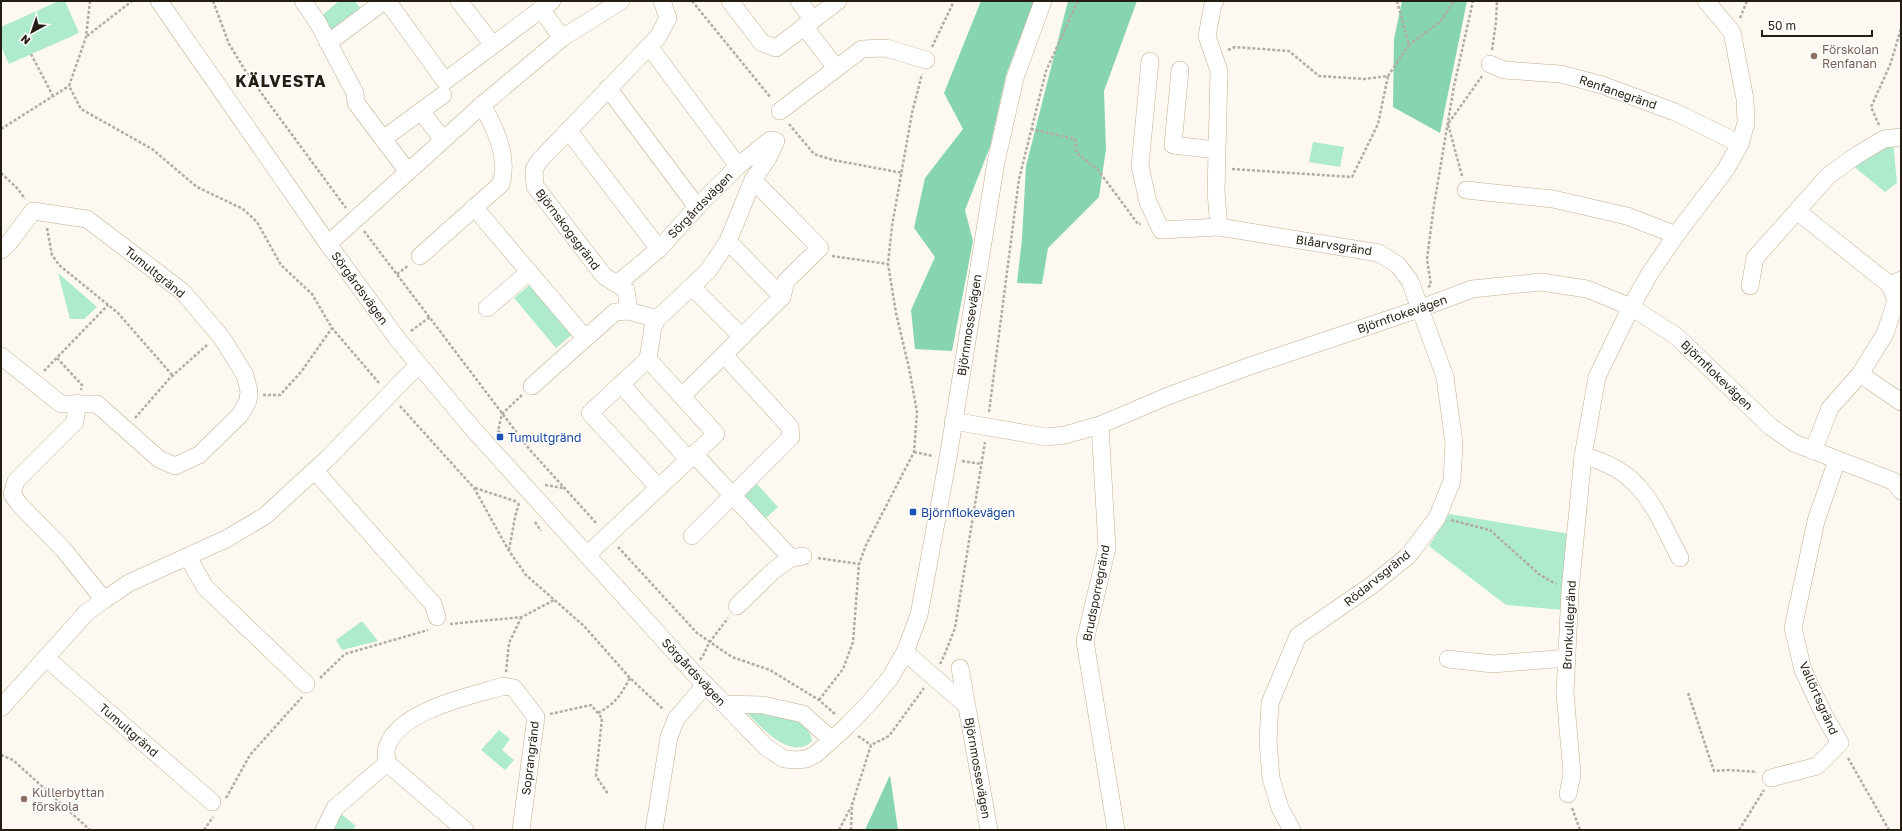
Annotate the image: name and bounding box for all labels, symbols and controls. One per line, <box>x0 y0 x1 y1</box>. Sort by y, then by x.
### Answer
north arrow <box>12 12 52 52</box>
scale bar <box>1762 12 1872 38</box>
text: 50 m <box>1768 18 1796 33</box>
text: N <box>18 32 33 48</box>
place label: Förskolan Renfanan <box>1822 42 1879 71</box>
marker: Förskolan Renfanan <box>1809 51 1819 61</box>
district label: KÄLVESTA <box>235 71 327 91</box>
street label: Renfanegränd <box>1577 72 1659 112</box>
street label: Sörgårdsvägen <box>664 169 736 241</box>
street label: Björnskogsgränd <box>533 185 603 273</box>
street label: Blåarvsgränd <box>1295 232 1373 258</box>
street label: Tumultgränd <box>122 243 188 301</box>
street label: Sörgårdsvägen <box>328 248 392 328</box>
street label: Björnmossevägen <box>954 273 984 377</box>
street label: Björnflokevägen <box>1355 292 1449 336</box>
street label: Björnflokevägen <box>1678 337 1756 413</box>
place label: Tumultgränd <box>508 430 581 445</box>
marker: Tumultgränd <box>495 432 505 442</box>
place label: Björnflokevägen <box>921 505 1015 520</box>
marker: Björnflokevägen <box>908 507 918 517</box>
street label: Brudsporregränd <box>1079 543 1113 643</box>
street label: Rödarvsgränd <box>1341 547 1413 609</box>
street label: Brunkullegränd <box>1559 580 1579 670</box>
street label: Sörgårdsvägen <box>659 635 729 709</box>
street label: Vallörtsgränd <box>1796 659 1842 737</box>
street label: Tumultgränd <box>96 700 162 760</box>
street label: Björnmossevägen <box>962 716 994 820</box>
street label: Soprangränd <box>518 720 542 796</box>
place label: Kullerbyttan förskola <box>32 785 104 814</box>
marker: Kullerbyttan förskola <box>19 794 29 804</box>

